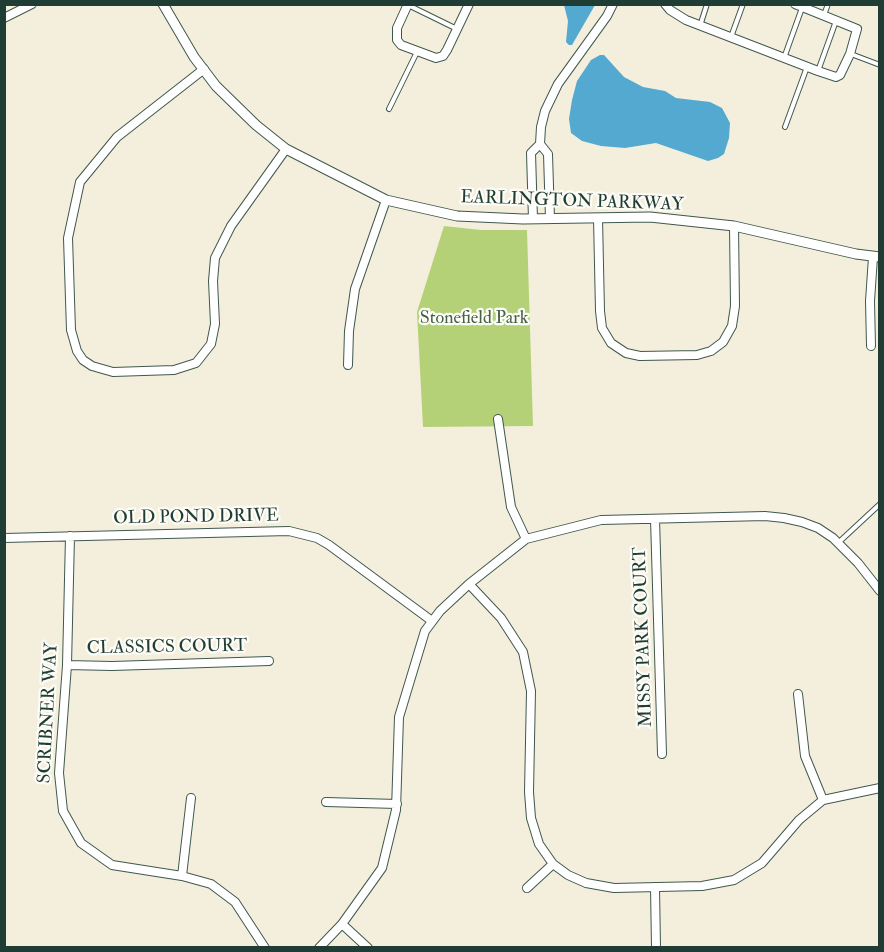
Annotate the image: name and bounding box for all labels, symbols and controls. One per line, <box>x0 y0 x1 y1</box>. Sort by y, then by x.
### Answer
street label: EARLINGTON PARKWAY <box>460 187 684 217</box>
park label: Stonefield Park <box>420 308 528 330</box>
street label: OLD POND DRIVE <box>113 506 279 530</box>
street label: MISSY PARK COURT <box>630 547 658 727</box>
street label: CLASSICS COURT <box>86 636 248 660</box>
street label: SCRIBNER WAY <box>35 642 63 784</box>

